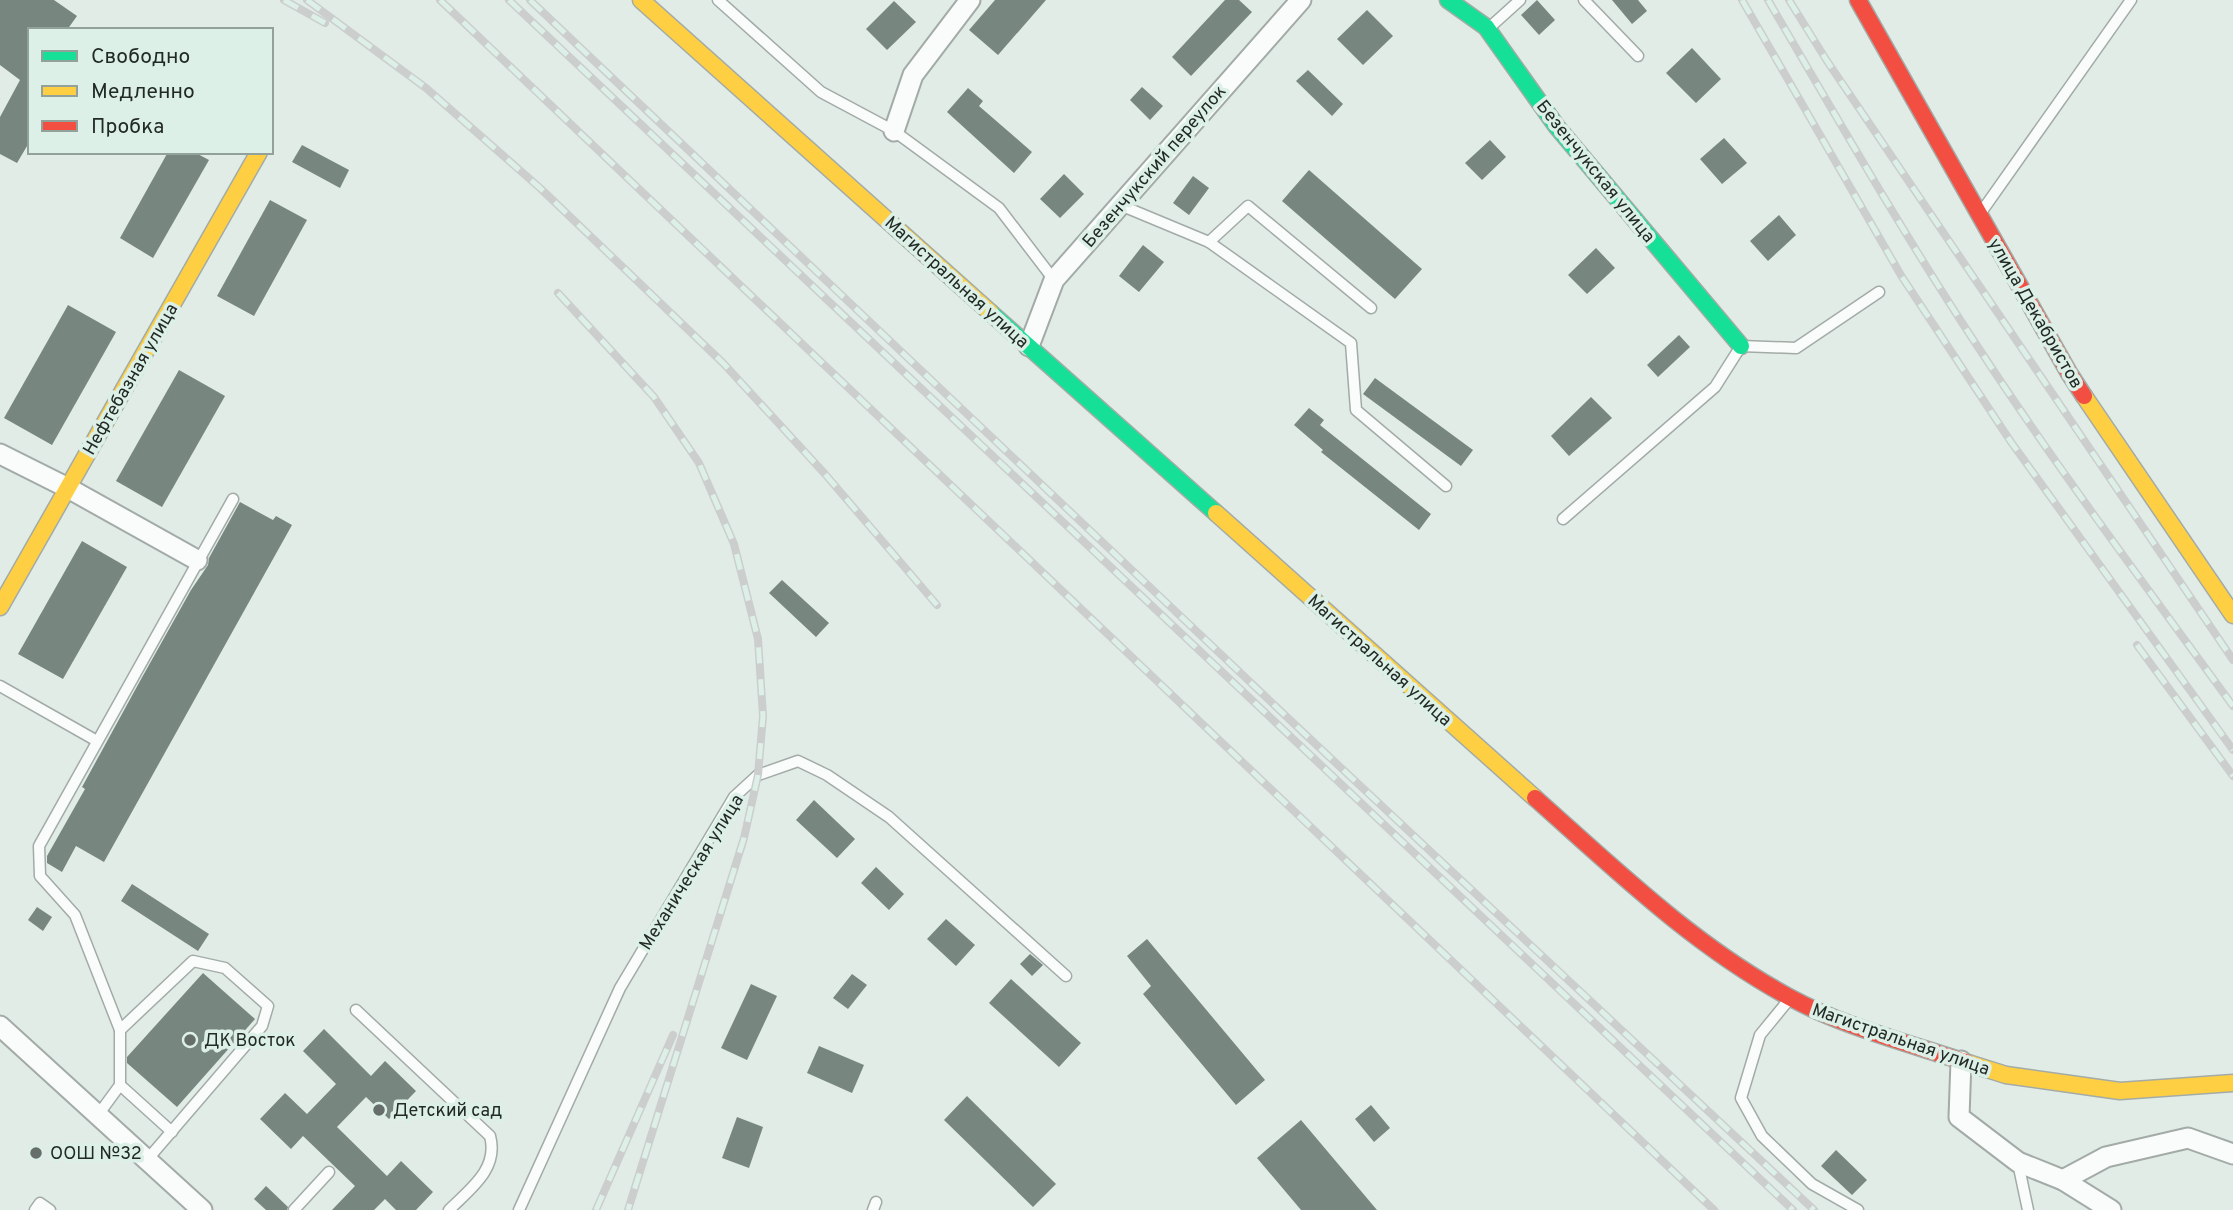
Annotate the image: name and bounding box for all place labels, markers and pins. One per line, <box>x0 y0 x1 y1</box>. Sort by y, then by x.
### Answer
place label: ДК Восток <box>204 1030 296 1053</box>
marker: ДК Восток <box>182 1032 198 1048</box>
place label: Детский сад <box>393 1100 502 1123</box>
marker: Детский сад <box>371 1102 387 1118</box>
place label: ООШ №32 <box>50 1143 142 1166</box>
marker: ООШ №32 <box>28 1145 44 1161</box>

